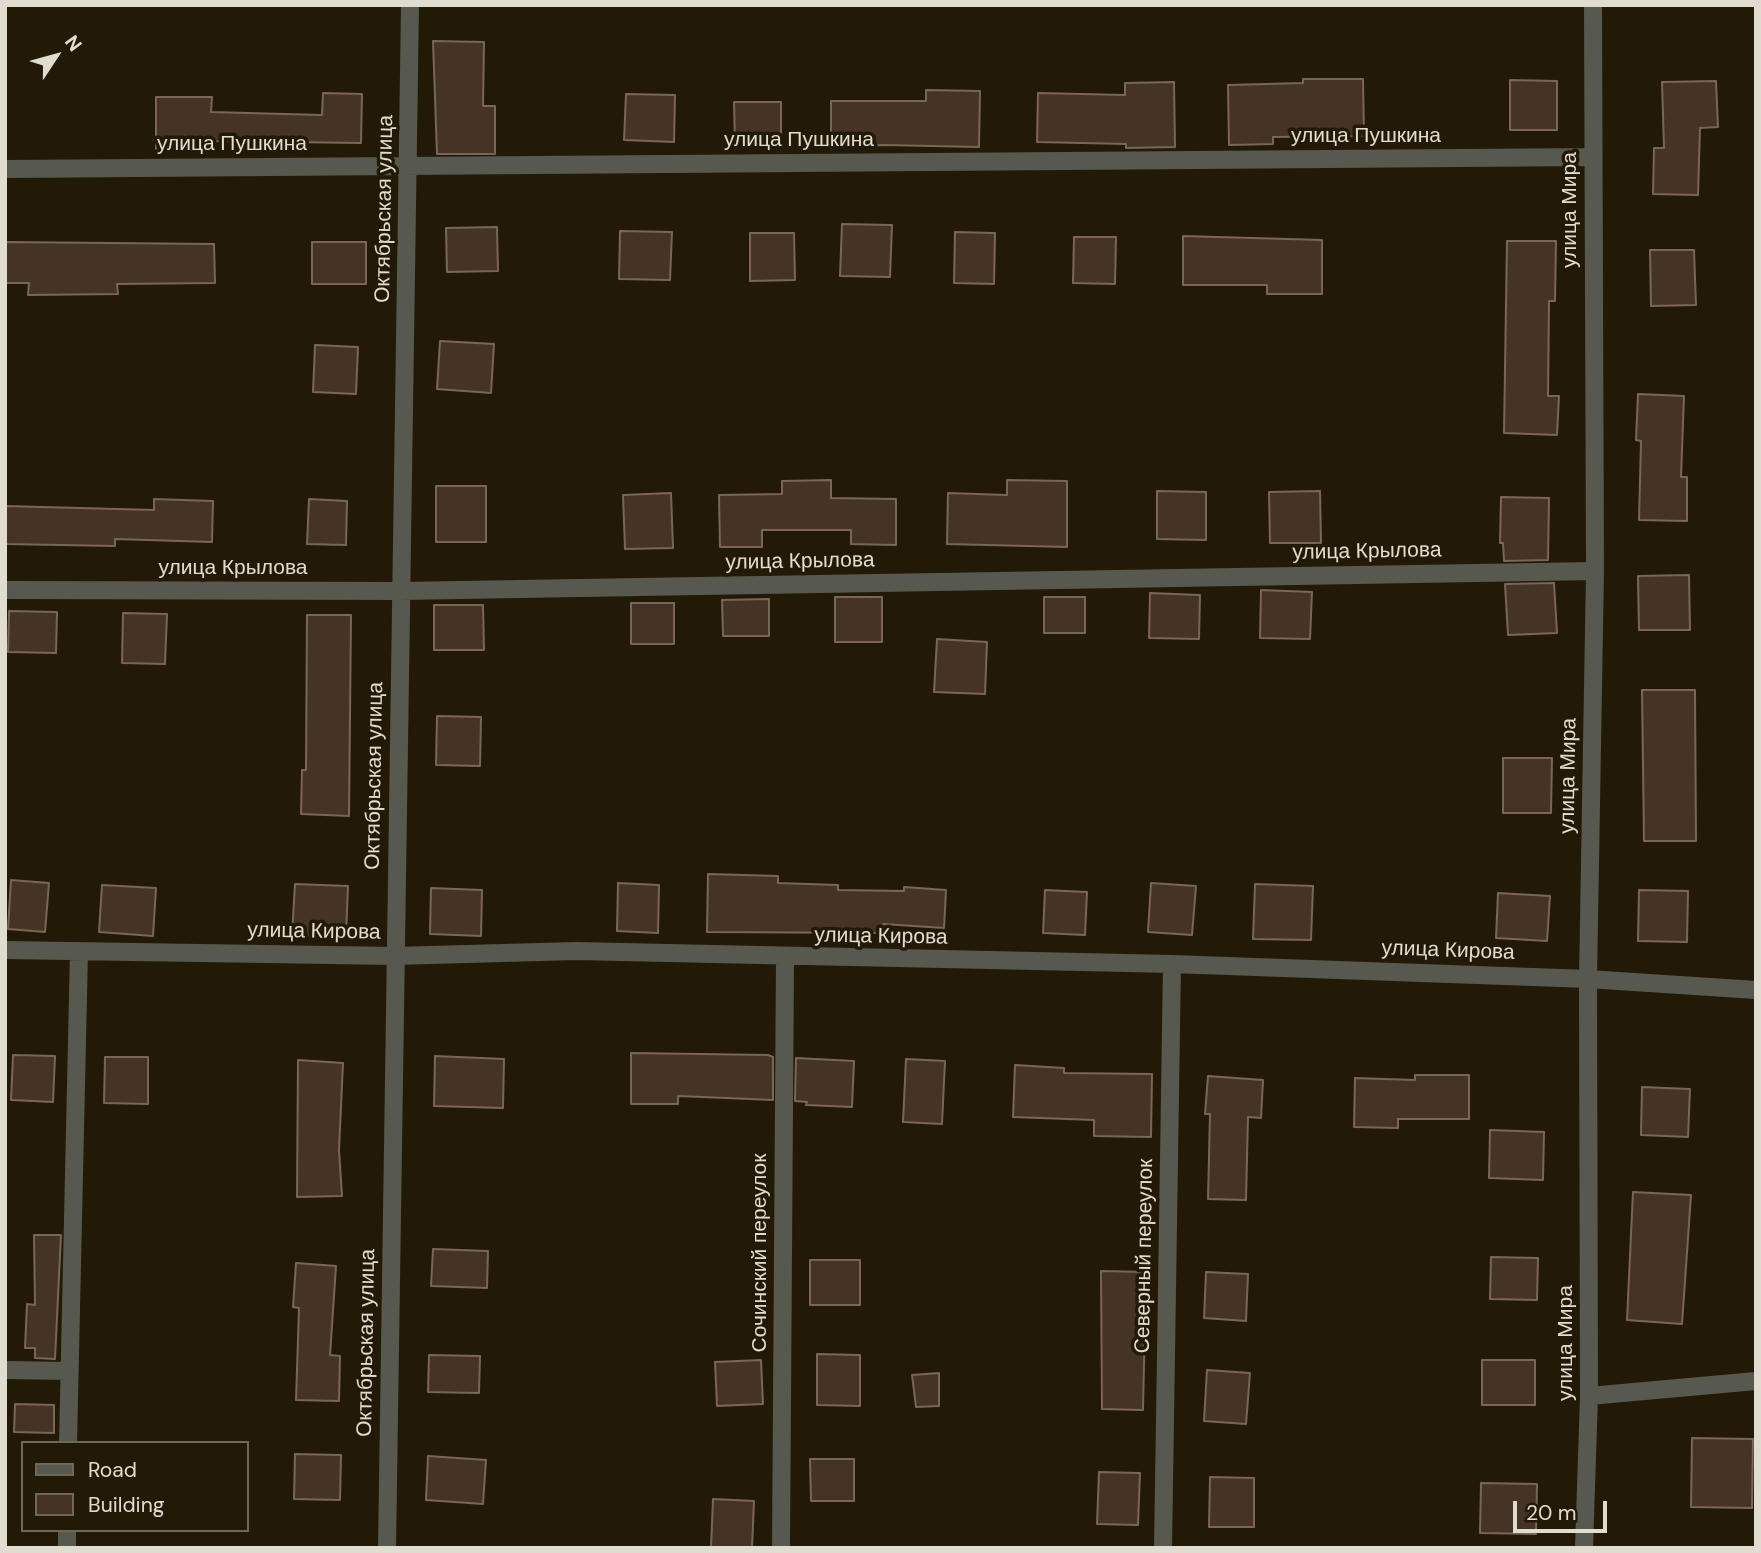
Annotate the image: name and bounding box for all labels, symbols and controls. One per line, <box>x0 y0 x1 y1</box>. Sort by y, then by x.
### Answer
north arrow <box>21 21 91 91</box>
text: N <box>59 30 88 56</box>
street label: Октябрьская улица <box>371 115 399 303</box>
street label: улица Пушкина <box>1291 123 1441 149</box>
street label: улица Пушкина <box>724 127 874 153</box>
street label: улица Пушкина <box>157 131 307 157</box>
street label: улица Мира <box>1557 152 1583 268</box>
street label: улица Крылова <box>1292 538 1442 566</box>
street label: улица Крылова <box>725 548 875 576</box>
street label: улица Крылова <box>158 555 308 581</box>
street label: Октябрьская улица <box>361 682 389 870</box>
street label: улица Мира <box>1555 718 1583 834</box>
street label: улица Кирова <box>247 918 381 946</box>
street label: улица Кирова <box>814 923 948 951</box>
street label: улица Кирова <box>1381 936 1515 966</box>
street label: Сочинский переулок <box>747 1154 773 1352</box>
street label: Северный переулок <box>1131 1158 1159 1354</box>
street label: Октябрьская улица <box>353 1249 381 1437</box>
street label: улица Мира <box>1553 1285 1579 1401</box>
legend <box>21 1441 248 1532</box>
text: Road <box>88 1456 137 1484</box>
scale bar <box>1516 1486 1610 1530</box>
text: Building <box>88 1491 164 1519</box>
text: 20 m <box>1526 1499 1577 1527</box>

